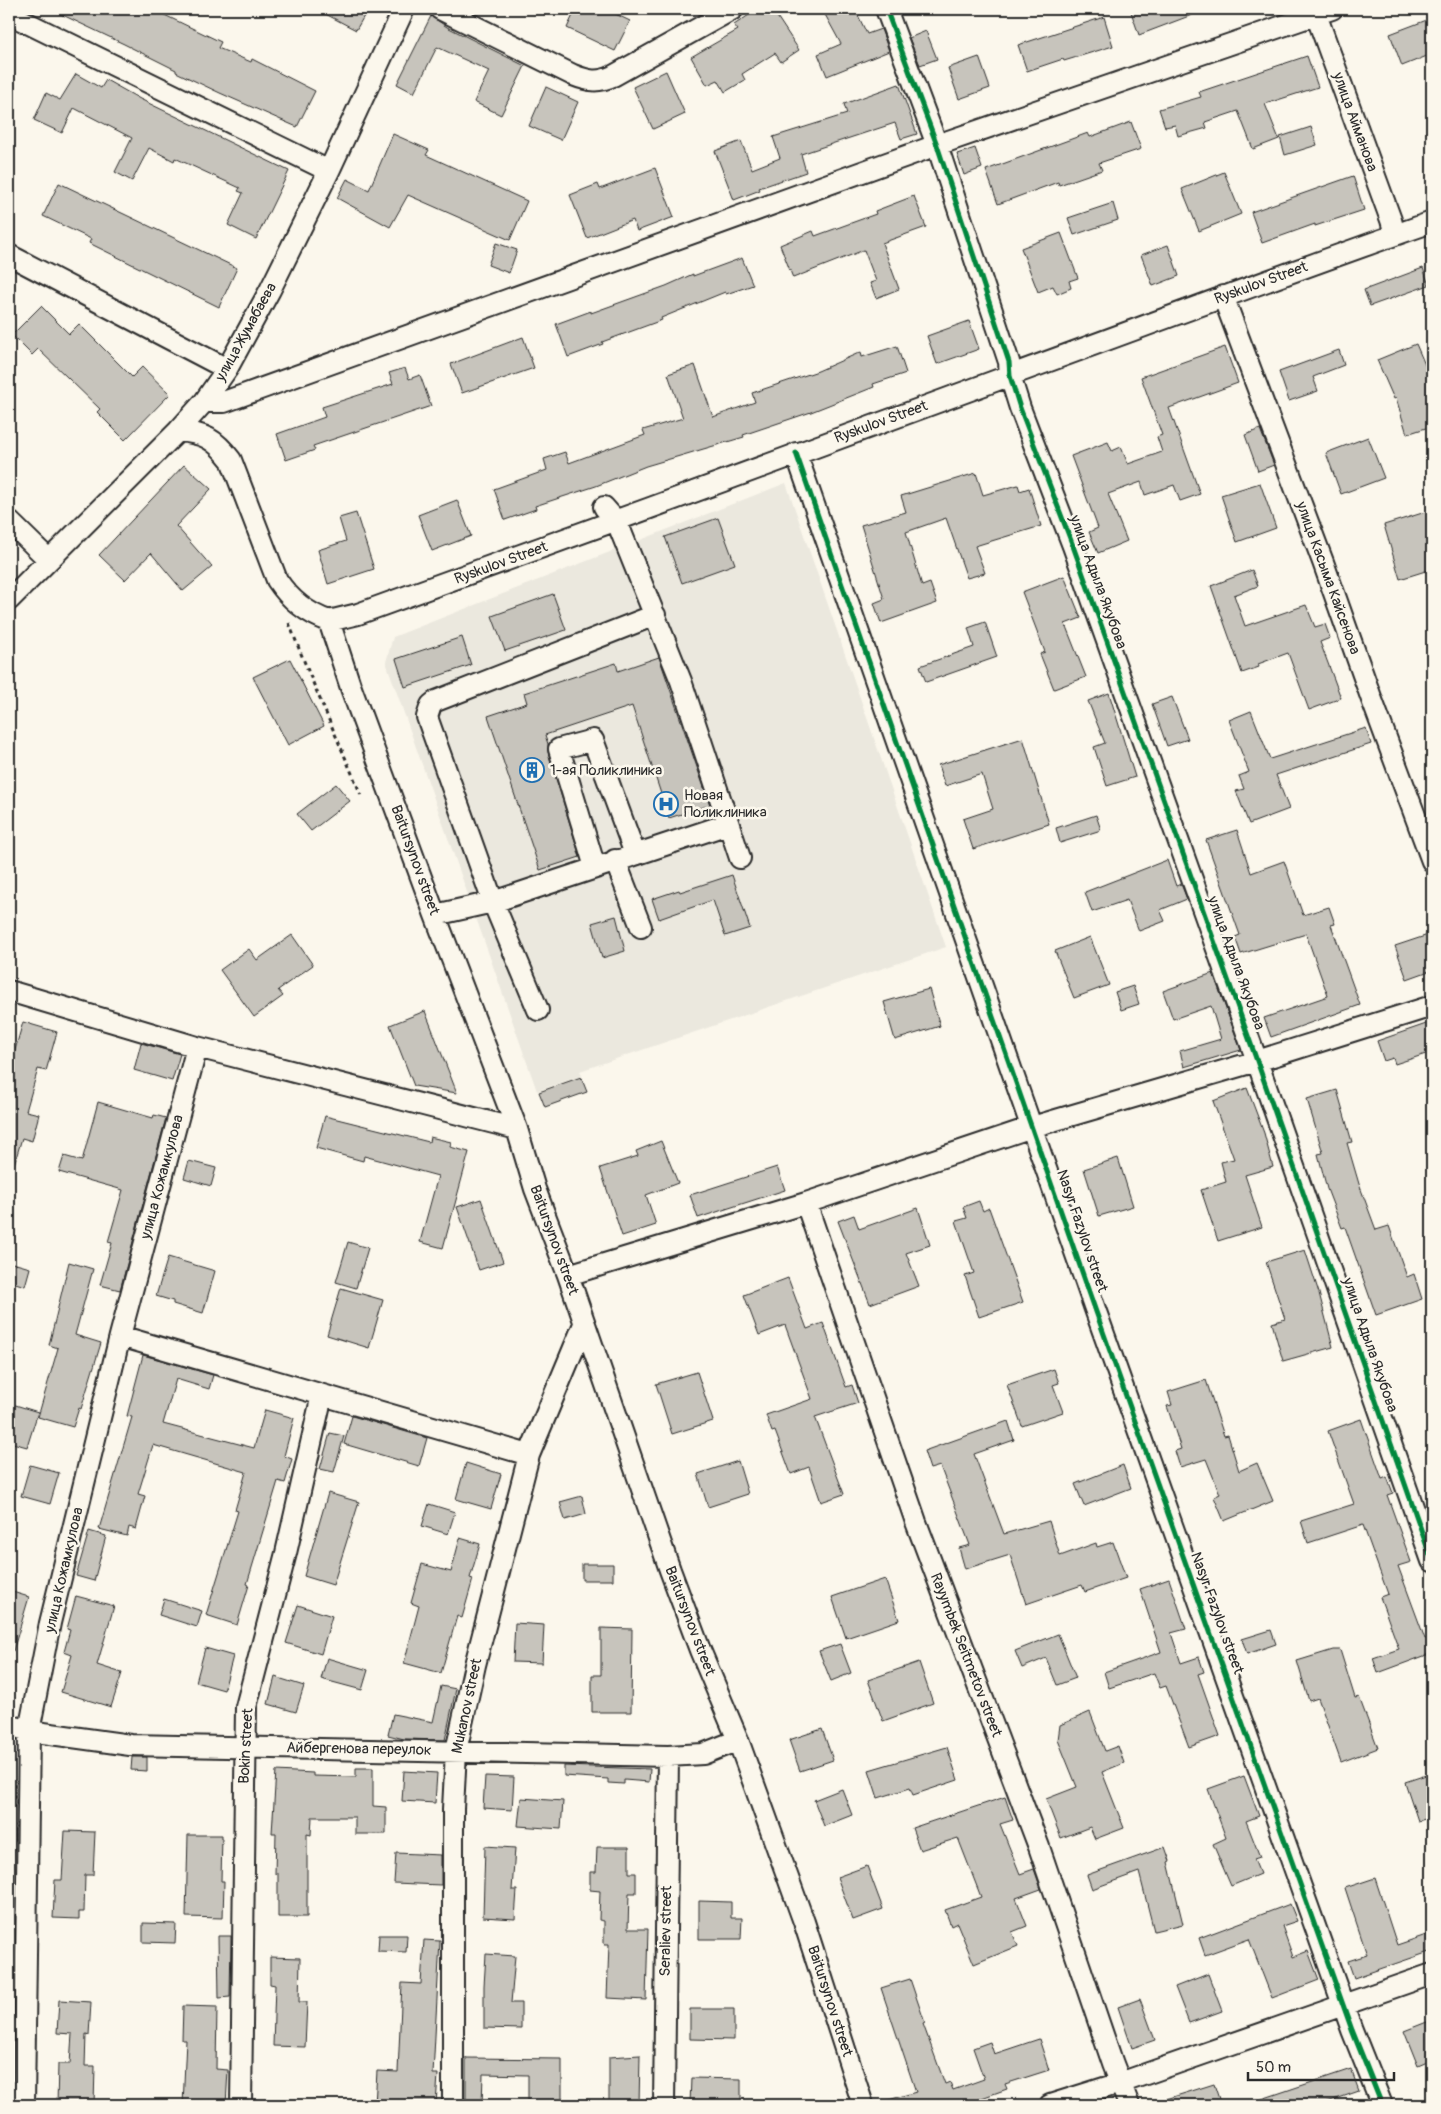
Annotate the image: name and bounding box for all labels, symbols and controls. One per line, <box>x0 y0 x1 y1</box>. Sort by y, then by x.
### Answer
street label: улица Айманова <box>1328 69 1382 174</box>
street label: Ryskulov Street <box>1212 257 1311 309</box>
street label: улица Жумабаева <box>211 279 281 385</box>
street label: Ryskulov Street <box>832 396 931 448</box>
street label: улица Касыма Кайсенова <box>1291 498 1365 657</box>
street label: улица Адыла Якубова <box>1065 512 1131 651</box>
street label: Ryskulov Street <box>452 537 551 589</box>
building icon: 1-ая Поликлиника <box>519 757 545 783</box>
place label: 1-ая Поликлиника <box>550 761 662 780</box>
place label: Новая Поликлиника <box>684 786 767 822</box>
hospital icon: Новая Поликлиника <box>653 791 679 817</box>
street label: Baitursynov street <box>386 802 444 918</box>
street label: улица Адыла Якубова <box>1203 893 1269 1032</box>
street label: улица Кожамкулова <box>136 1113 188 1242</box>
street label: Nasyr Fazylov street <box>1052 1167 1112 1296</box>
street label: Baitursynov street <box>525 1182 583 1298</box>
street label: улица Адыла Якубова <box>1338 1274 1402 1415</box>
street label: улица Кожамкулова <box>40 1505 88 1636</box>
street label: Nasyr Fazylov street <box>1186 1549 1248 1677</box>
street label: Baitursynov street <box>660 1564 720 1679</box>
street label: Rayymbek Seitmetov street <box>926 1570 1006 1741</box>
street label: Mukanov street <box>448 1656 487 1755</box>
street label: Bokin street <box>235 1707 258 1784</box>
street label: Айбергенова переулок <box>286 1738 432 1760</box>
street label: Seraliev street <box>656 1885 676 1977</box>
street label: Baitursynov street <box>803 1943 857 2060</box>
scale bar <box>1248 2049 1395 2081</box>
text: 50 m <box>1256 2058 1291 2077</box>

